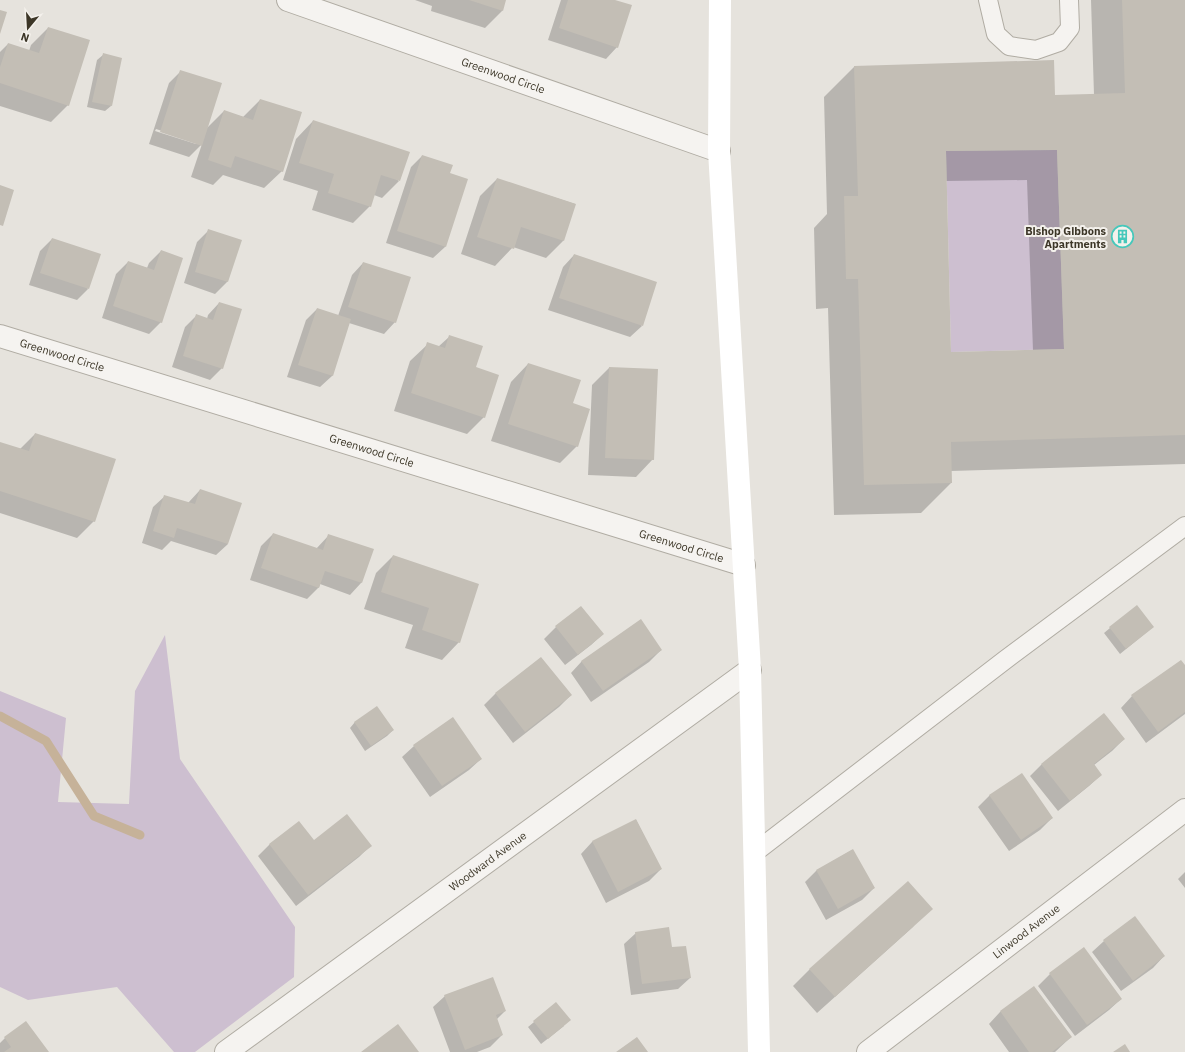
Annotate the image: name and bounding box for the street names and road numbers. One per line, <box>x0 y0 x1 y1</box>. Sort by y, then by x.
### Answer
street label: Greenwood Circle <box>459 54 547 97</box>
street label: Greenwood Circle <box>18 336 106 375</box>
street label: Greenwood Circle <box>328 431 416 470</box>
street label: Greenwood Circle <box>637 526 725 565</box>
street label: Woodward Avenue <box>446 828 529 894</box>
street label: Linwood Avenue <box>990 901 1063 961</box>

